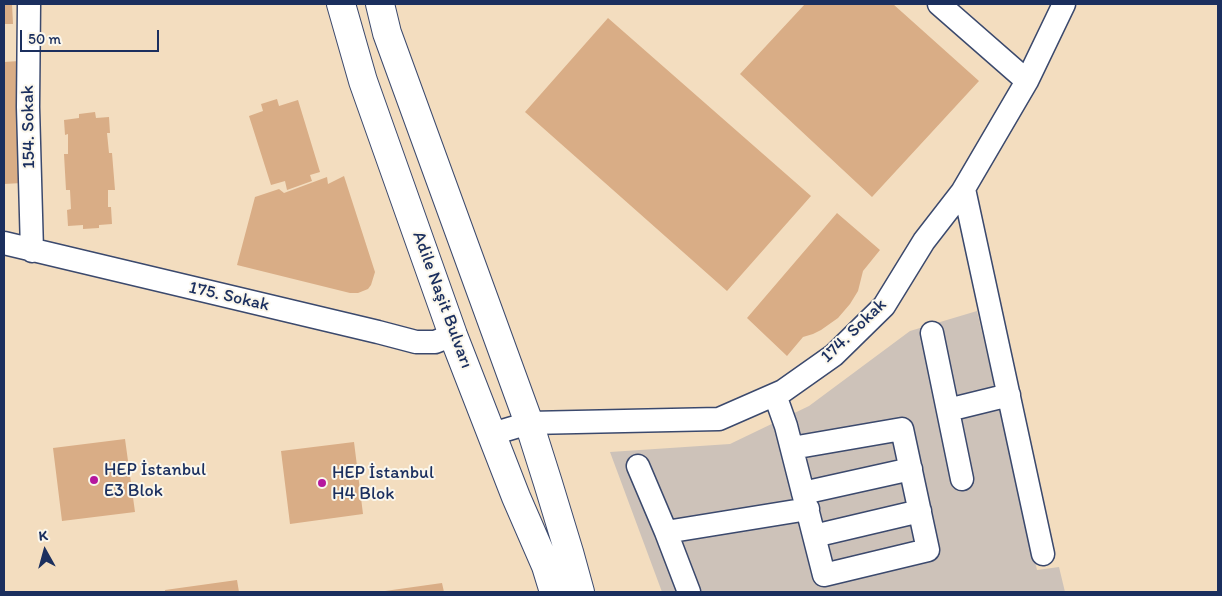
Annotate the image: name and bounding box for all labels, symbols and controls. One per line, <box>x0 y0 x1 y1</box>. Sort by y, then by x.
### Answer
scale bar <box>22 20 161 52</box>
text: 50 m <box>28 30 61 48</box>
street label: 154. Sokak <box>17 85 41 169</box>
street label: Adile Naşit Bulvarı <box>407 228 477 372</box>
street label: 175. Sokak <box>187 277 271 317</box>
street label: 174. Sokak <box>817 294 891 368</box>
place label: HEP İstanbul E3 Blok <box>104 459 206 502</box>
place label: HEP İstanbul H4 Blok <box>332 462 434 504</box>
marker: HEP İstanbul E3 Blok <box>88 474 100 486</box>
marker: HEP İstanbul H4 Blok <box>316 477 328 489</box>
north arrow <box>20 526 70 576</box>
text: K <box>38 527 49 545</box>

